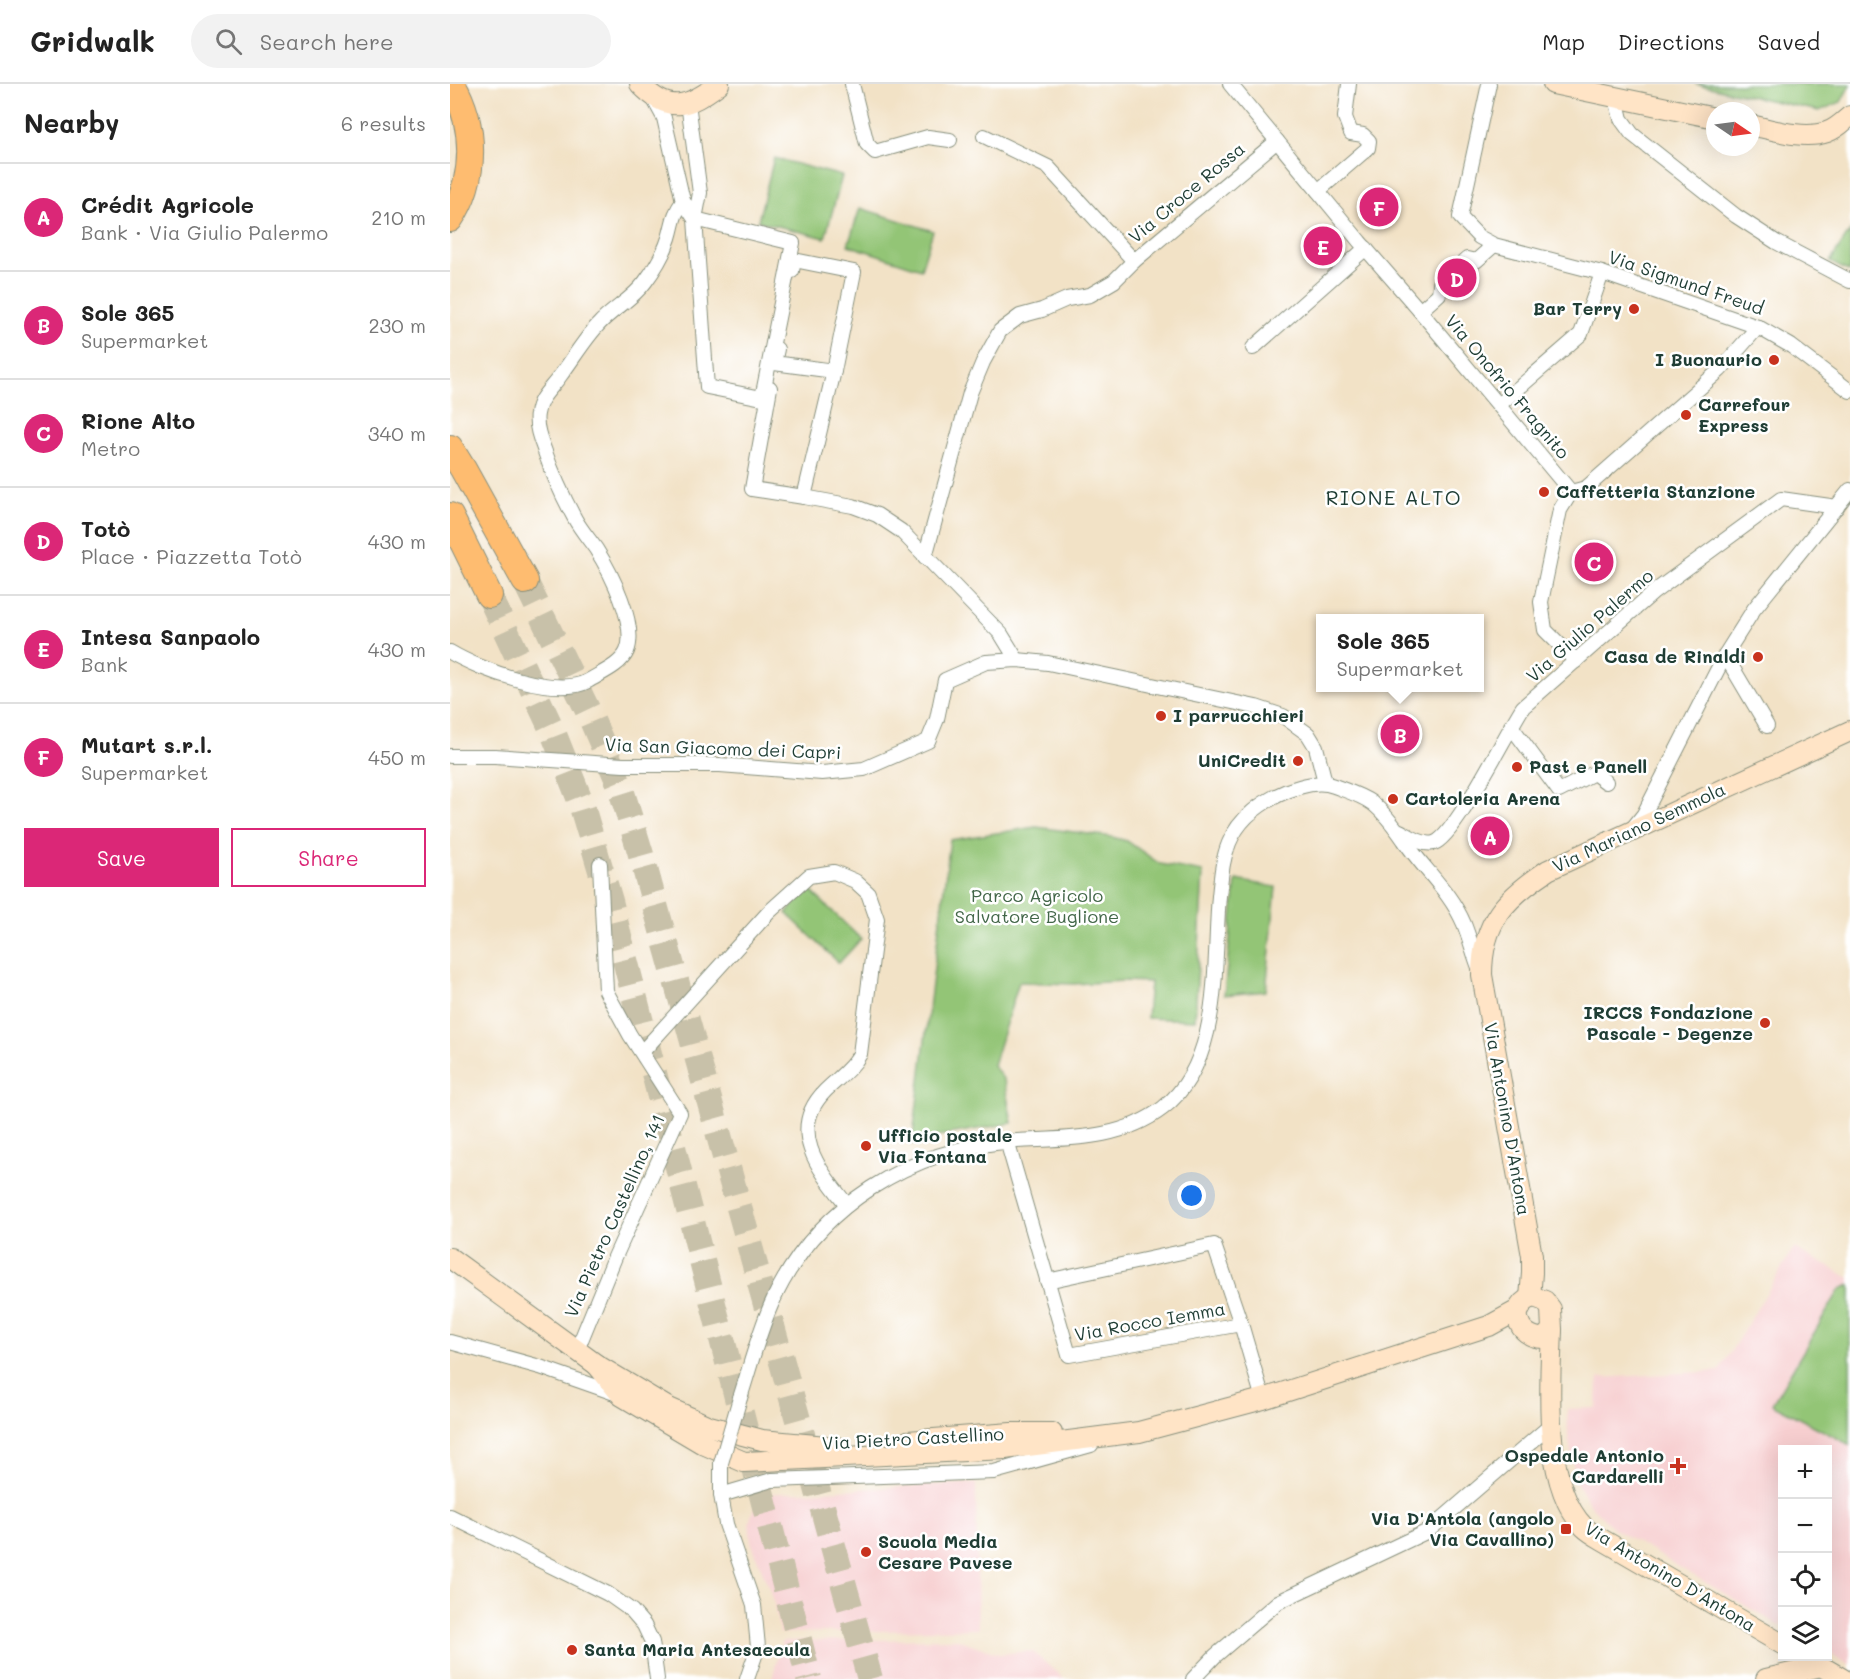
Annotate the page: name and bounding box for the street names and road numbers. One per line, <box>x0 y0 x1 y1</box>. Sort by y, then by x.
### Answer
street label: Via Croce Rossa <box>1123 136 1250 248</box>
street label: Via Sigmund Freud <box>1605 244 1767 320</box>
street label: Via Onofrio Fragnito <box>1440 309 1576 464</box>
street label: Via Giulio Palermo <box>1521 563 1658 687</box>
street label: Via San Giacomo dei Capri <box>604 732 842 764</box>
street label: Via Mariano Semmola <box>1548 776 1729 878</box>
street label: Via Antonino D'Antona <box>1479 1020 1537 1217</box>
street label: Via Pietro Castellino, 141 <box>558 1110 670 1321</box>
street label: Via Rocco Iemma <box>1072 1296 1227 1346</box>
street label: Via Pietro Castellino <box>821 1421 1005 1455</box>
street label: Via Antonino D'Antona <box>1581 1516 1760 1637</box>

